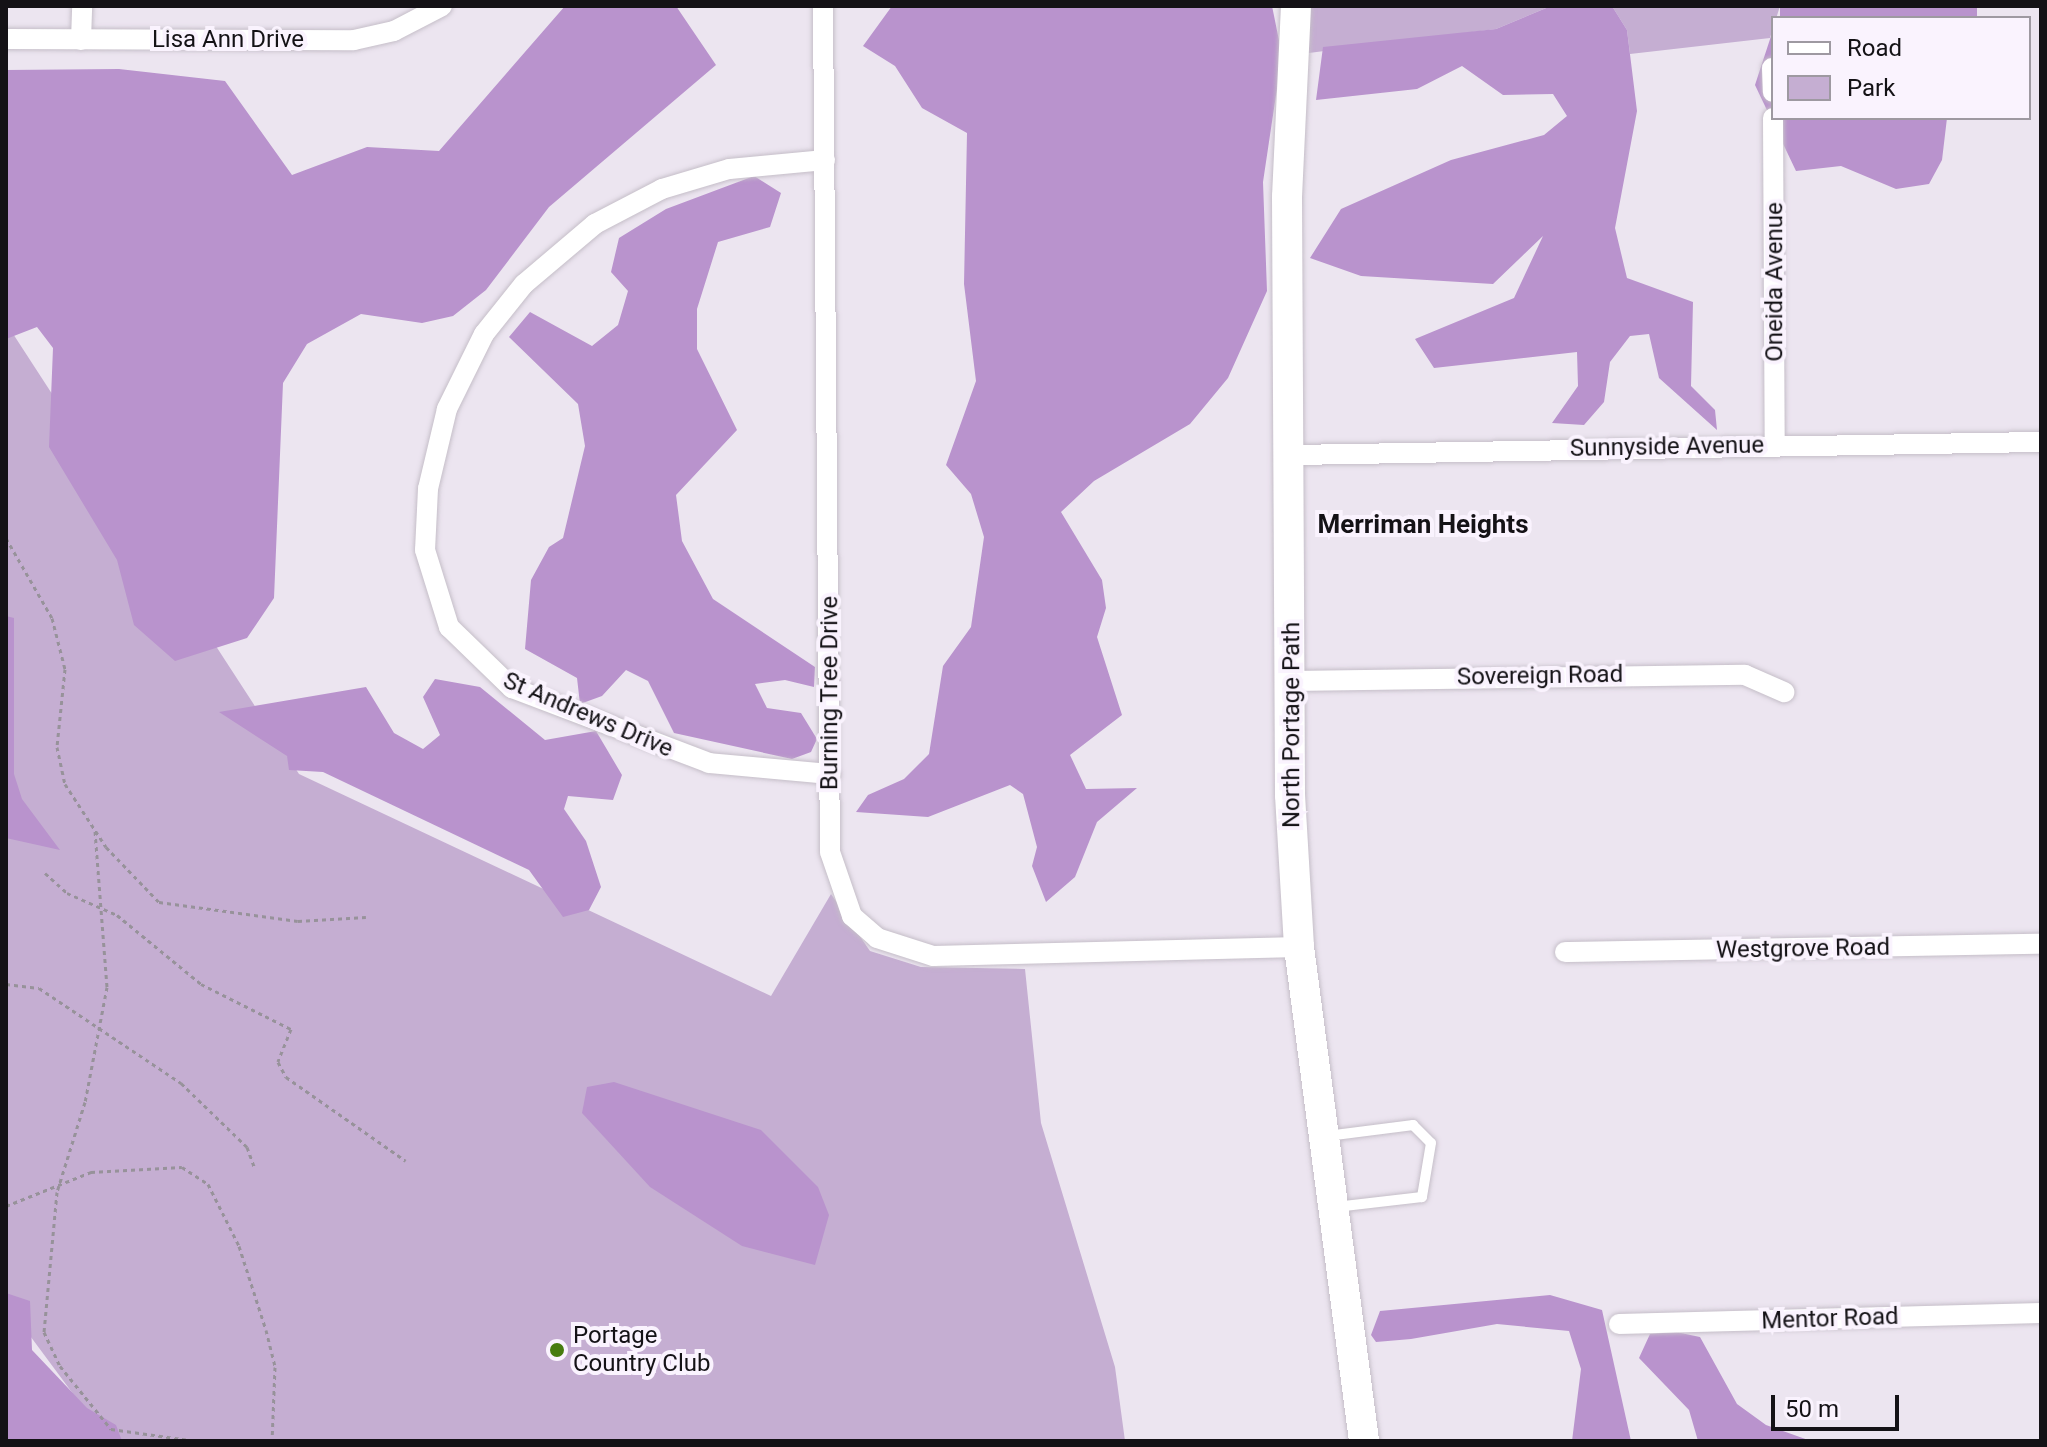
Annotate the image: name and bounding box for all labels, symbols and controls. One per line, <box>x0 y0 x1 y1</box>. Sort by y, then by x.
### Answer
legend <box>1771 16 2031 120</box>
street label: Lisa Ann Drive <box>152 26 304 54</box>
text: Road <box>1847 34 1902 62</box>
text: Park <box>1847 74 1895 102</box>
street label: Oneida Avenue <box>1761 202 1789 362</box>
street label: Sunnyside Avenue <box>1570 431 1764 463</box>
district label: Merriman Heights <box>1317 509 1529 541</box>
street label: Burning Tree Drive <box>816 596 844 790</box>
street label: North Portage Path <box>1278 622 1306 828</box>
street label: Sovereign Road <box>1457 660 1623 692</box>
street label: St Andrews Drive <box>499 666 677 764</box>
street label: Westgrove Road <box>1716 933 1890 965</box>
street label: Mentor Road <box>1761 1302 1899 1336</box>
place label: Portage Country Club <box>573 1322 710 1378</box>
marker: Portage Country Club <box>548 1341 566 1359</box>
scale bar <box>1775 1379 1903 1429</box>
text: 50 m <box>1785 1395 1839 1423</box>

